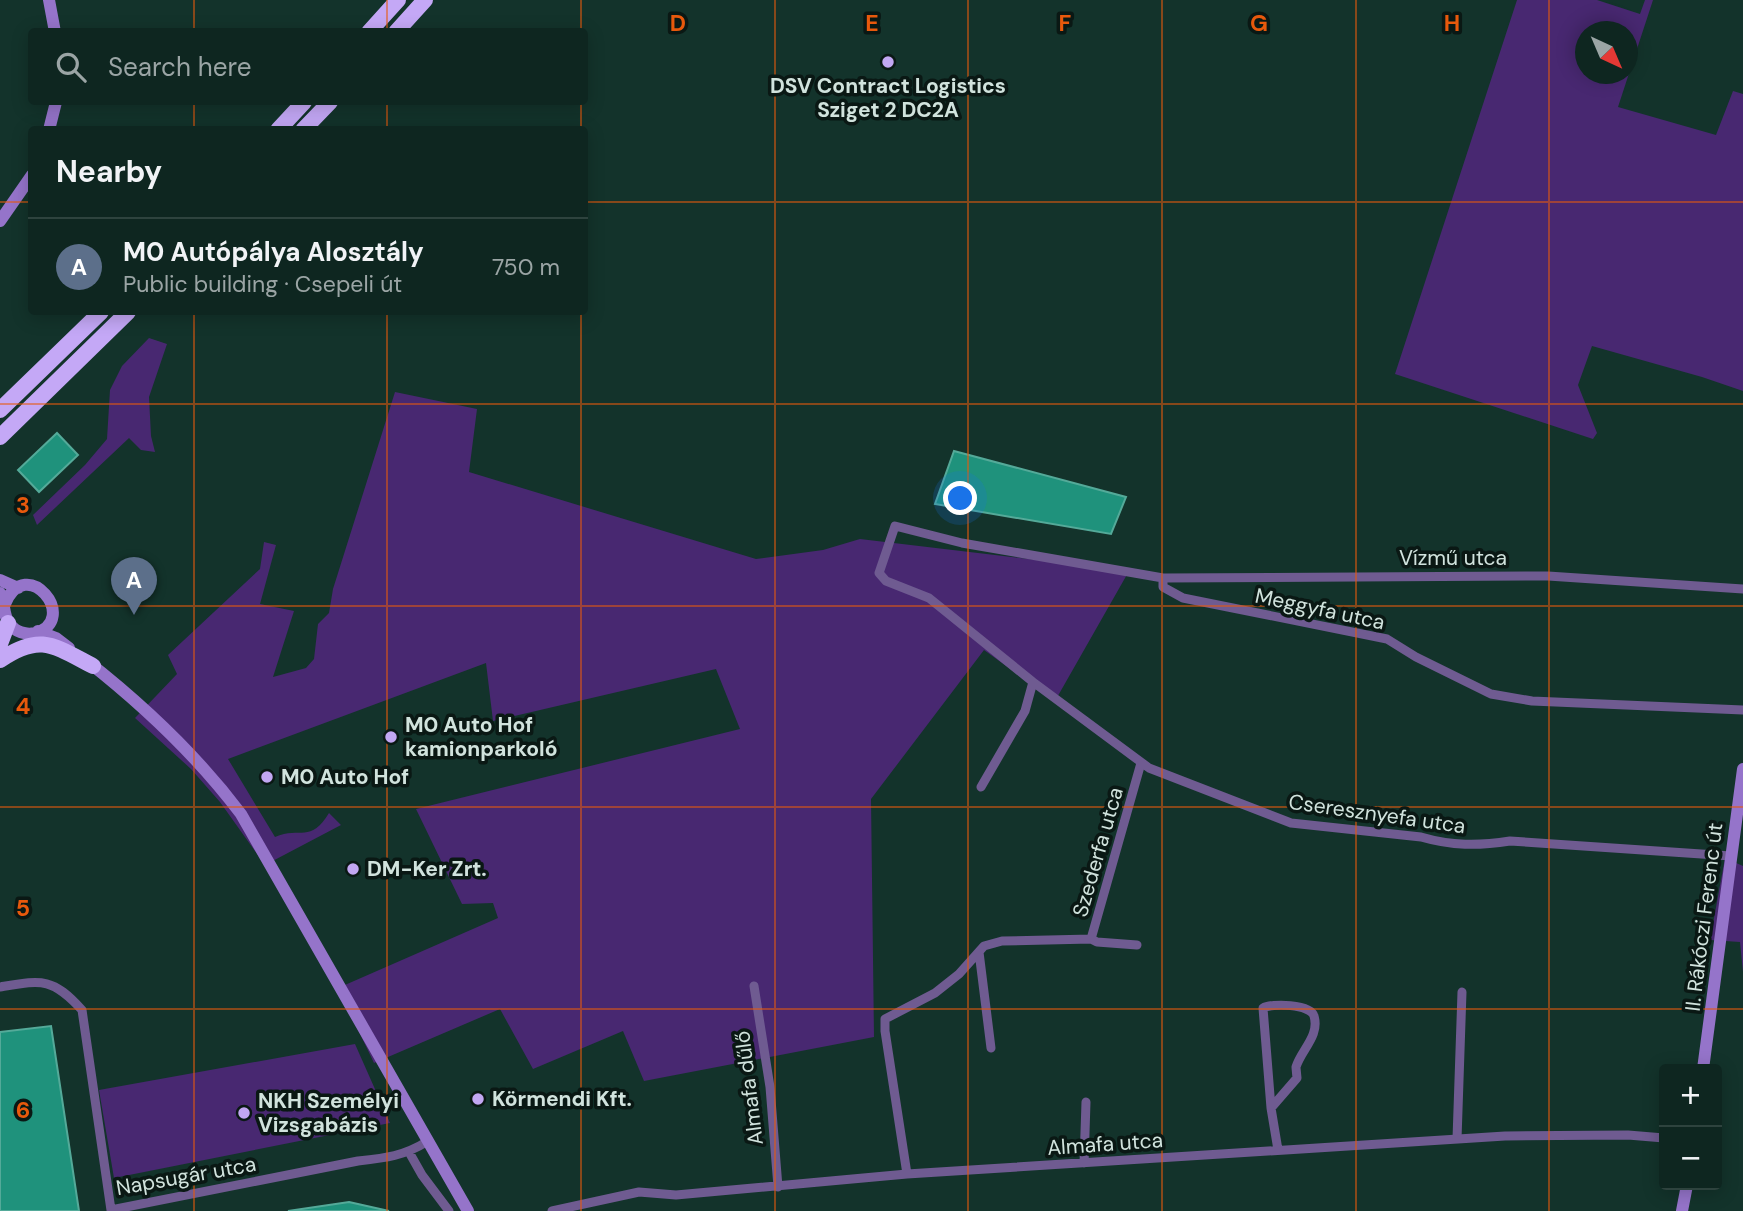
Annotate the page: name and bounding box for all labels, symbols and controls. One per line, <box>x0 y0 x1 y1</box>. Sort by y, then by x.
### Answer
text: D <box>670 8 686 38</box>
text: E <box>865 8 879 38</box>
text: F <box>1059 8 1072 38</box>
text: G <box>1250 8 1268 38</box>
text: H <box>1444 8 1460 38</box>
north arrow <box>1575 21 1638 84</box>
search box <box>28 28 588 105</box>
icon: search <box>52 48 90 86</box>
text: Search here <box>108 50 251 84</box>
marker: DSV Contract Logistics Sziget 2 DC2A <box>880 54 896 70</box>
place label: DSV Contract Logistics Sziget 2 DC2A <box>770 72 1006 124</box>
text: Nearby <box>56 152 162 191</box>
text: M0 Autópálya Alosztály <box>123 235 424 269</box>
text: A <box>71 252 87 282</box>
text: 750 m <box>492 252 560 282</box>
text: Public building · Csepeli út <box>123 269 402 299</box>
your location <box>943 481 977 515</box>
text: 3 <box>16 490 30 520</box>
street label: Vízmű utca <box>1399 544 1507 572</box>
pin: A <box>111 557 157 615</box>
street label: Meggyfa utca <box>1253 582 1387 636</box>
text: 4 <box>16 691 31 721</box>
place label: M0 Auto Hof kamionparkoló <box>405 711 557 763</box>
marker: M0 Auto Hof kamionparkoló <box>383 729 399 745</box>
place label: M0 Auto Hof <box>281 763 409 791</box>
marker: M0 Auto Hof <box>259 769 275 785</box>
street label: Szederfa utca <box>1066 784 1130 920</box>
street label: Cseresznyefa utca <box>1287 788 1467 840</box>
street label: II. Rákóczi Ferenc út <box>1679 821 1729 1013</box>
place label: DM-Ker Zrt. <box>367 855 487 883</box>
marker: DM-Ker Zrt. <box>345 861 361 877</box>
text: 5 <box>16 893 30 923</box>
street label: Almafa dűlő <box>728 1029 770 1147</box>
map controls <box>1659 1064 1722 1190</box>
button: + <box>1659 1064 1722 1127</box>
place label: Körmendi Kft. <box>492 1085 632 1113</box>
place label: NKH Személyi Vizsgabázis <box>258 1087 399 1139</box>
marker: Körmendi Kft. <box>470 1091 486 1107</box>
text: 6 <box>16 1095 30 1125</box>
marker: NKH Személyi Vizsgabázis <box>236 1105 252 1121</box>
street label: Almafa utca <box>1046 1126 1164 1162</box>
button: − <box>1659 1127 1722 1190</box>
street label: Napsugár utca <box>114 1150 258 1202</box>

